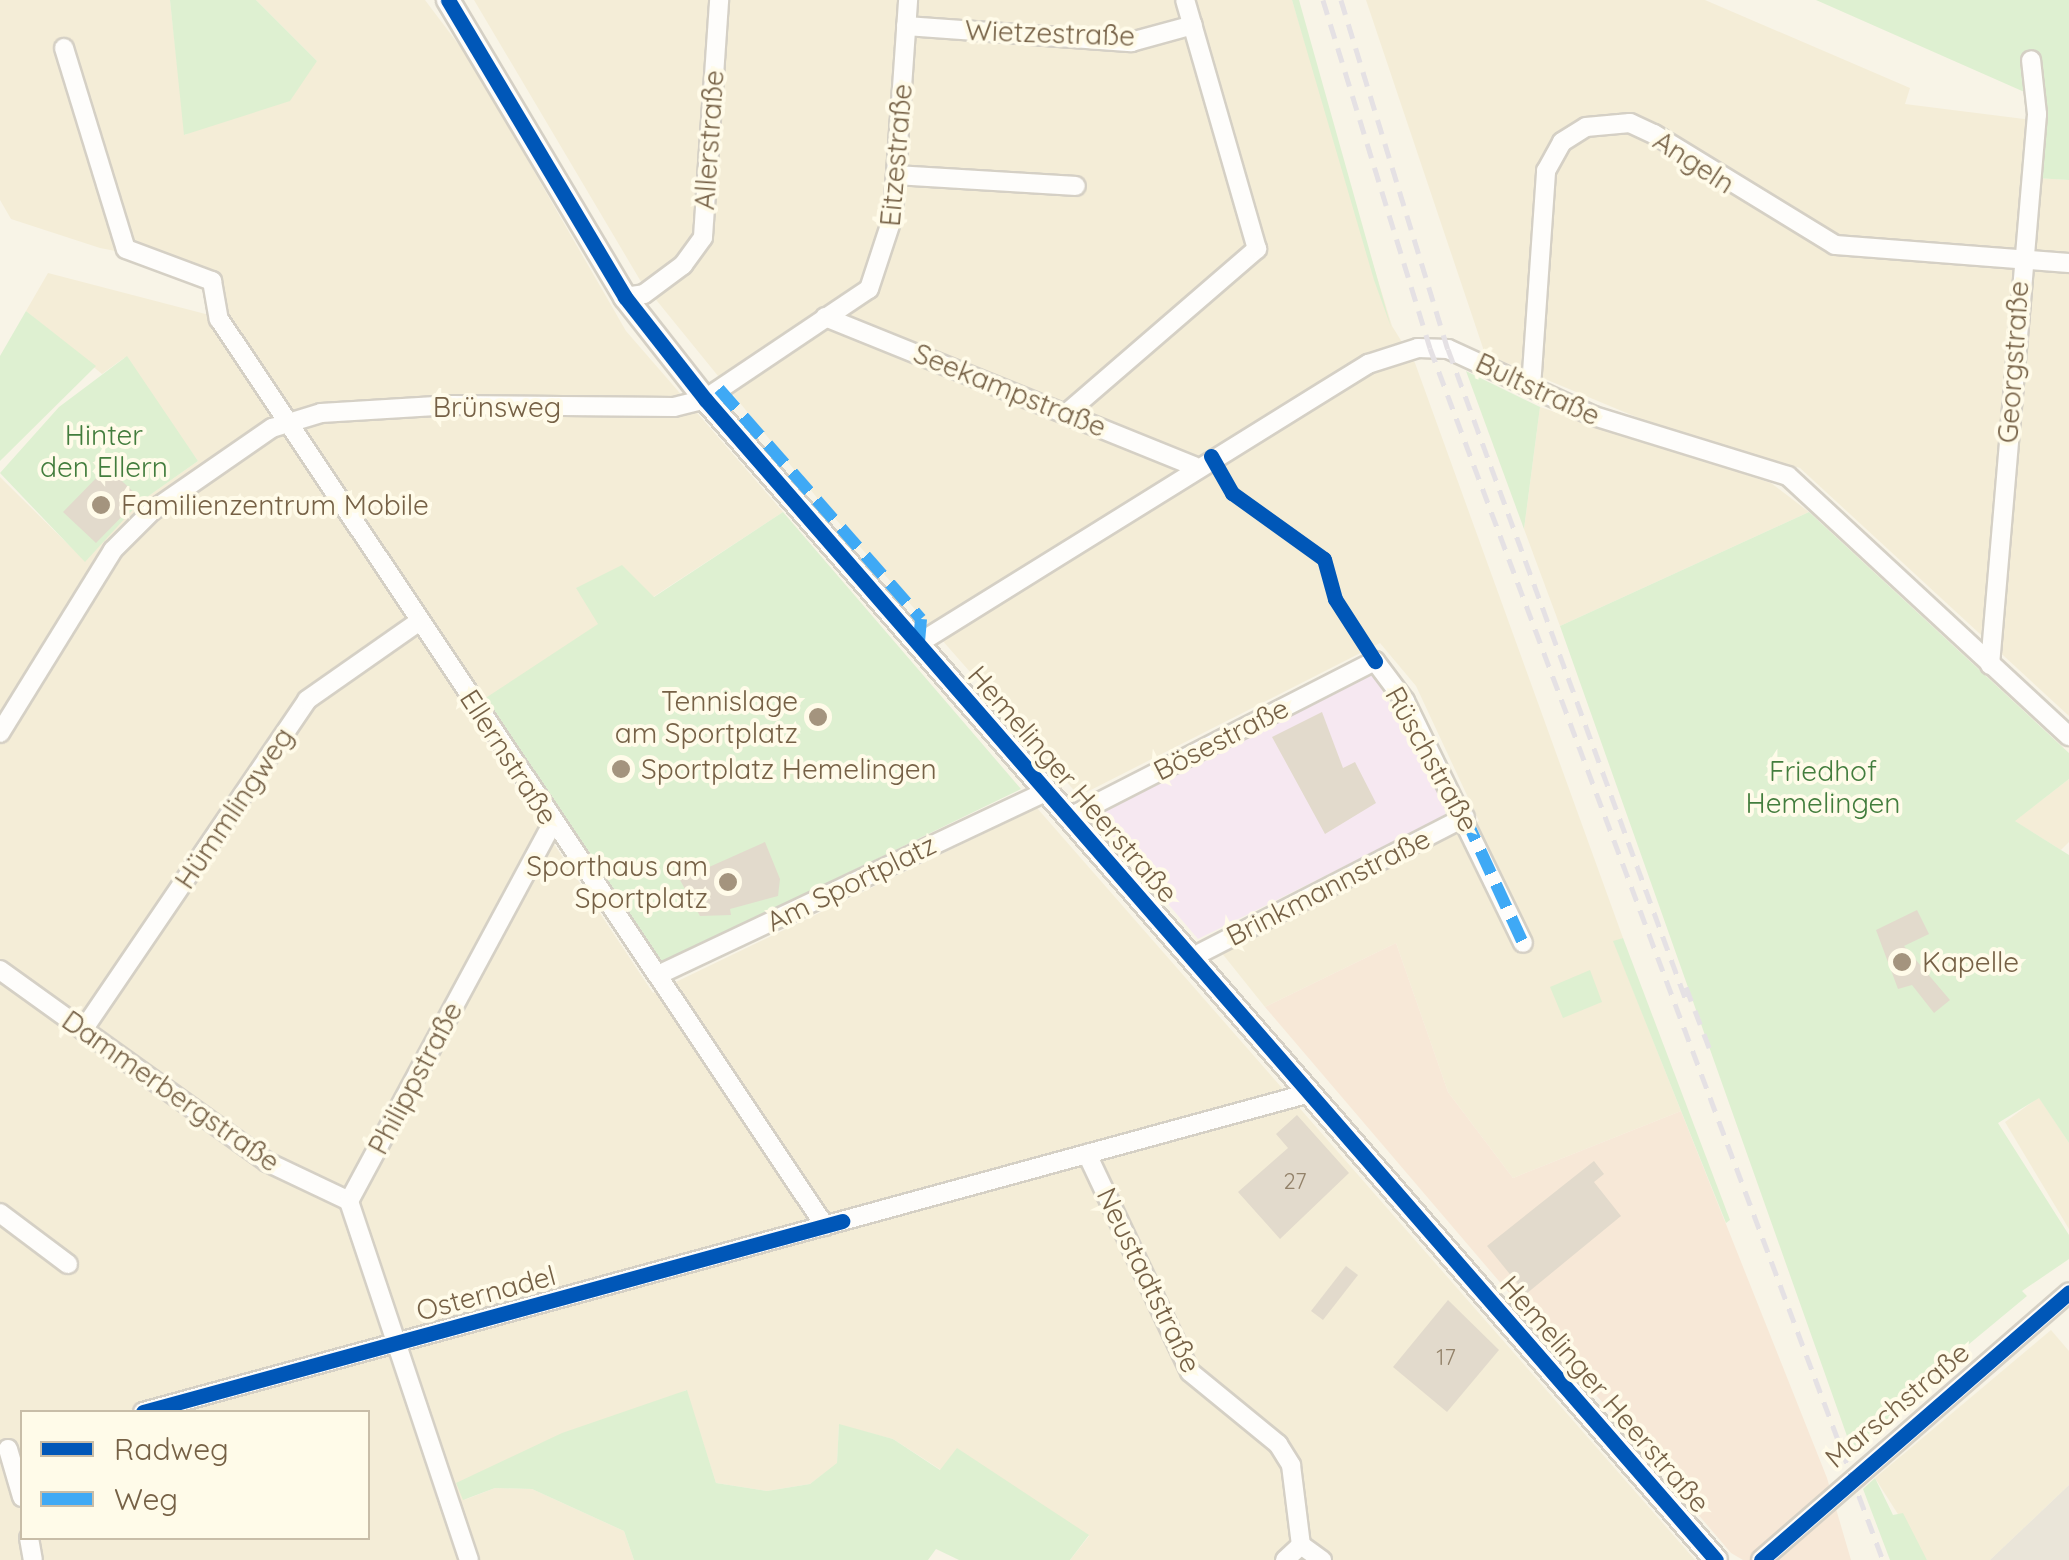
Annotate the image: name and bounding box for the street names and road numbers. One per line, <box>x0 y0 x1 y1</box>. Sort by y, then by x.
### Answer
street label: Wietzestraße <box>964 13 1136 53</box>
street label: Allerstraße <box>687 69 731 211</box>
street label: Eitzestraße <box>873 82 919 228</box>
street label: Angeln <box>1647 123 1741 201</box>
street label: Georgstraße <box>1991 280 2035 444</box>
street label: Seekampstraße <box>909 336 1111 444</box>
street label: Bultstraße <box>1470 346 1606 432</box>
street label: Brünsweg <box>433 390 561 424</box>
street label: Hemelinger Heerstraße <box>961 659 1185 909</box>
street label: Rüschstraße <box>1378 681 1486 837</box>
street label: Ellernstraße <box>453 683 565 831</box>
street label: Bösestraße <box>1148 691 1294 787</box>
street label: Hümmlingweg <box>168 721 300 895</box>
street label: Brinkmannstraße <box>1221 821 1435 953</box>
street label: Am Sportplatz <box>761 827 941 939</box>
street label: Philippstraße <box>361 996 469 1160</box>
street label: Dammerbergstraße <box>56 1003 286 1179</box>
street label: Neustadtstraße <box>1090 1182 1208 1378</box>
street label: Osternadel <box>413 1258 559 1328</box>
street label: Hemelinger Heerstraße <box>1493 1269 1717 1519</box>
street label: Marschstraße <box>1818 1335 1976 1475</box>

